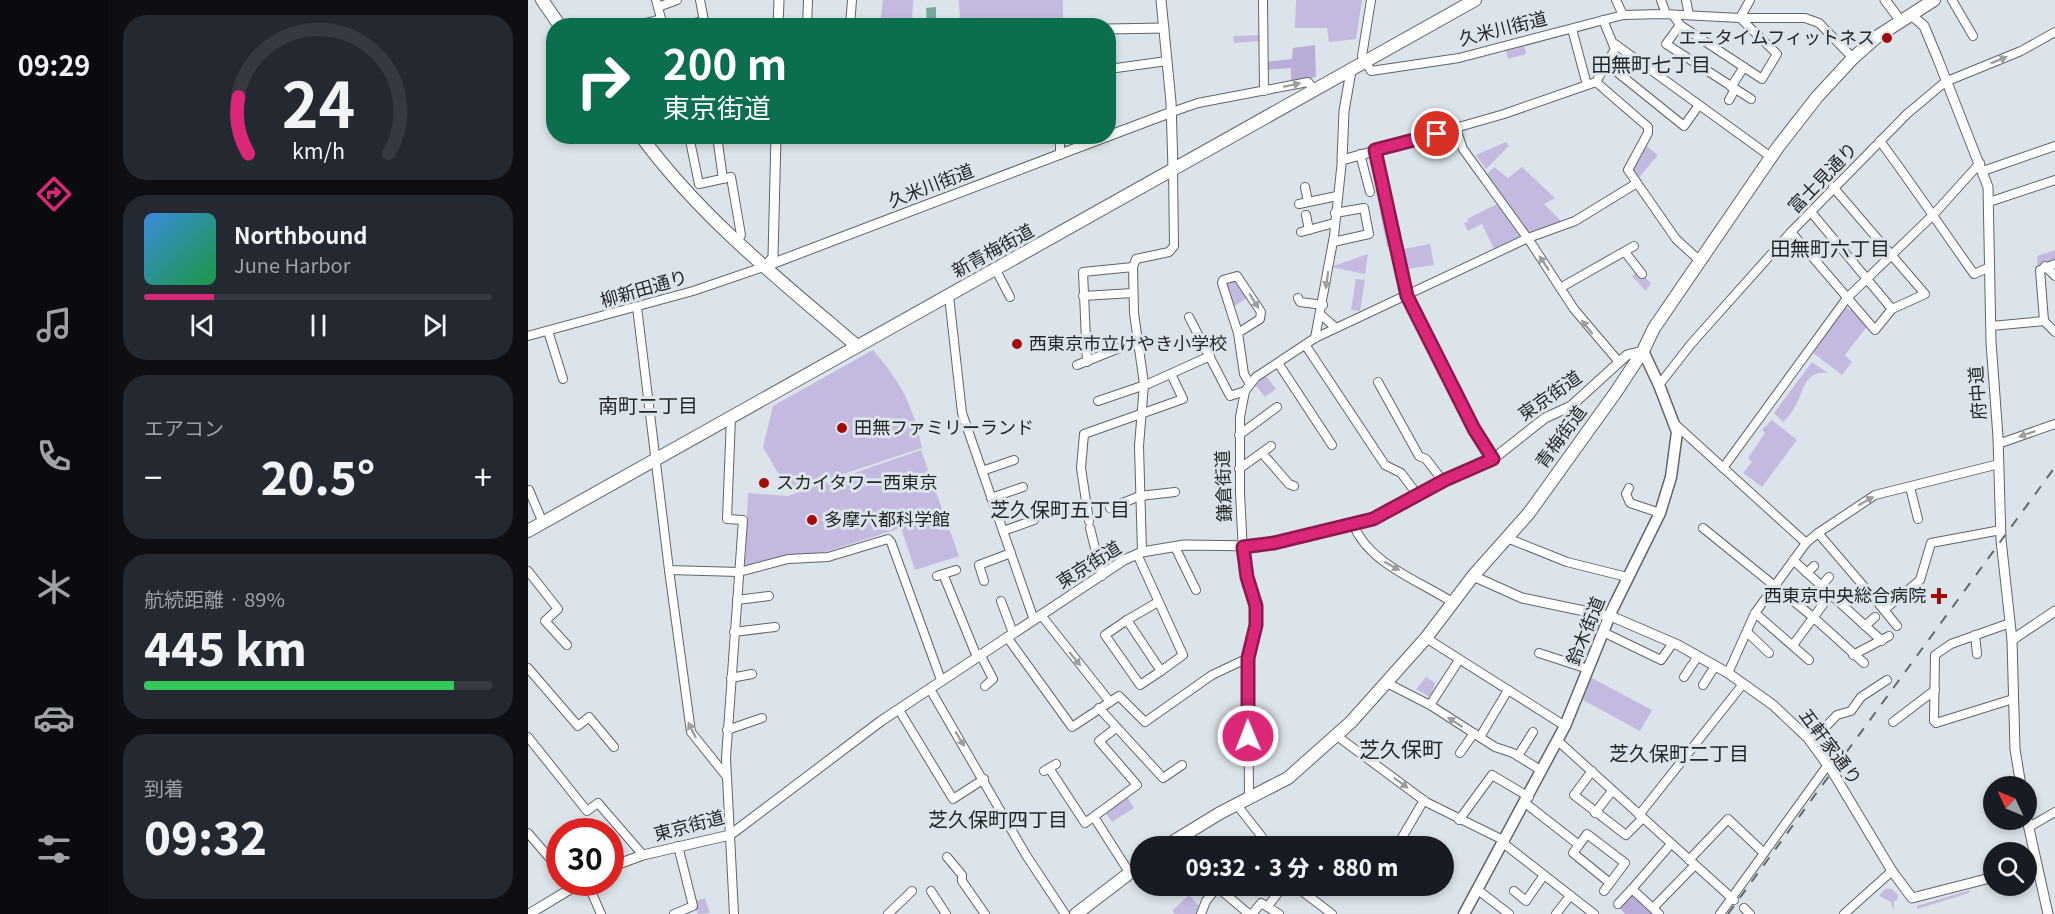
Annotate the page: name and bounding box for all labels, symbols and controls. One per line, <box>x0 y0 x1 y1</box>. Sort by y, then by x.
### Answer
street label: 久米川街道 <box>1456 4 1549 51</box>
place label: エニタイムフィットネス <box>1679 23 1875 49</box>
text: 200 m <box>663 31 787 92</box>
marker: エニタイムフィットネス <box>1880 31 1894 45</box>
icon: right <box>564 42 642 120</box>
text: 09:29 <box>18 45 90 84</box>
district label: 田無町七丁目 <box>1591 49 1711 78</box>
one-way arrow <box>1991 55 2009 65</box>
text: 24 <box>281 57 355 147</box>
one-way arrow <box>1283 80 1302 89</box>
text: 東京街道 <box>663 87 771 126</box>
pin <box>1411 108 1462 159</box>
icon: arrive <box>1420 117 1453 150</box>
text: km/h <box>291 135 345 166</box>
street label: 富士見通り <box>1781 135 1862 218</box>
street label: 久米川街道 <box>884 156 977 212</box>
icon: directions <box>33 173 75 215</box>
street label: 新青梅街道 <box>946 216 1038 282</box>
text: Northbound <box>234 218 367 250</box>
district label: 田無町六丁目 <box>1770 233 1890 262</box>
text: June Harbor <box>234 250 350 279</box>
one-way arrow <box>1539 254 1550 271</box>
street label: 柳新田通り <box>597 262 690 312</box>
one-way arrow <box>1322 270 1331 289</box>
one-way arrow <box>1249 293 1260 309</box>
icon: music <box>33 304 75 346</box>
icon: previous <box>186 309 219 342</box>
icon: pause <box>302 309 335 342</box>
icon: next <box>418 309 451 342</box>
one-way arrow <box>1582 319 1594 334</box>
place label: 西東京市立けやき小学校 <box>1029 329 1227 355</box>
marker: 西東京市立けやき小学校 <box>1010 337 1024 351</box>
street label: 東京街道 <box>1512 363 1586 426</box>
street label: 府中道 <box>1961 365 1991 421</box>
district label: 南町二丁目 <box>598 390 698 419</box>
street label: 青梅街道 <box>1528 399 1591 473</box>
text: エアコン <box>144 413 224 442</box>
place label: 田無ファミリーランド <box>854 413 1034 439</box>
marker: 田無ファミリーランド <box>835 421 849 435</box>
one-way arrow <box>2018 429 2036 439</box>
icon: phone <box>33 435 75 477</box>
text: 20.5° <box>261 443 375 508</box>
street label: 鎌倉街道 <box>1208 450 1236 523</box>
text: − <box>144 452 162 500</box>
text: + <box>474 452 492 500</box>
place label: スカイタワー西東京 <box>776 468 937 494</box>
marker: スカイタワー西東京 <box>757 476 771 490</box>
district label: 芝久保町五丁目 <box>990 494 1130 523</box>
one-way arrow <box>1858 496 1875 506</box>
place label: 多摩六都科学館 <box>824 505 950 531</box>
marker: 多摩六都科学館 <box>805 513 819 527</box>
street label: 東京街道 <box>1051 533 1125 593</box>
one-way arrow <box>1384 561 1401 571</box>
icon: climate <box>33 566 75 608</box>
place label: 西東京中央総合病院 <box>1764 581 1926 607</box>
text: 航続距離 · 89% <box>144 584 285 613</box>
marker: 西東京中央総合病院 <box>1930 587 1948 605</box>
street label: 鈴木街道 <box>1559 592 1610 668</box>
text: 445 km <box>144 614 307 679</box>
one-way arrow <box>1069 651 1081 666</box>
icon: car <box>33 697 75 739</box>
street label: 五軒家通り <box>1794 702 1869 790</box>
position arrow <box>1216 704 1280 768</box>
one-way arrow <box>1447 716 1464 727</box>
one-way arrow <box>688 722 697 739</box>
one-way arrow <box>955 731 966 747</box>
district label: 芝久保町 <box>1359 733 1443 763</box>
district label: 芝久保町二丁目 <box>1609 738 1749 767</box>
text: 到着 <box>144 773 184 802</box>
one-way arrow <box>1393 776 1408 788</box>
north arrow <box>1983 776 2037 830</box>
map controls <box>1983 776 2037 896</box>
street label: 東京街道 <box>650 802 727 846</box>
text: 09:32 <box>144 803 267 868</box>
district label: 芝久保町四丁目 <box>928 804 1068 833</box>
speed limit sign: 30 <box>546 818 624 896</box>
icon: filters <box>33 828 75 870</box>
button: search <box>1983 842 2037 896</box>
text: 09:32 · 3 分 · 880 m <box>1186 850 1398 882</box>

